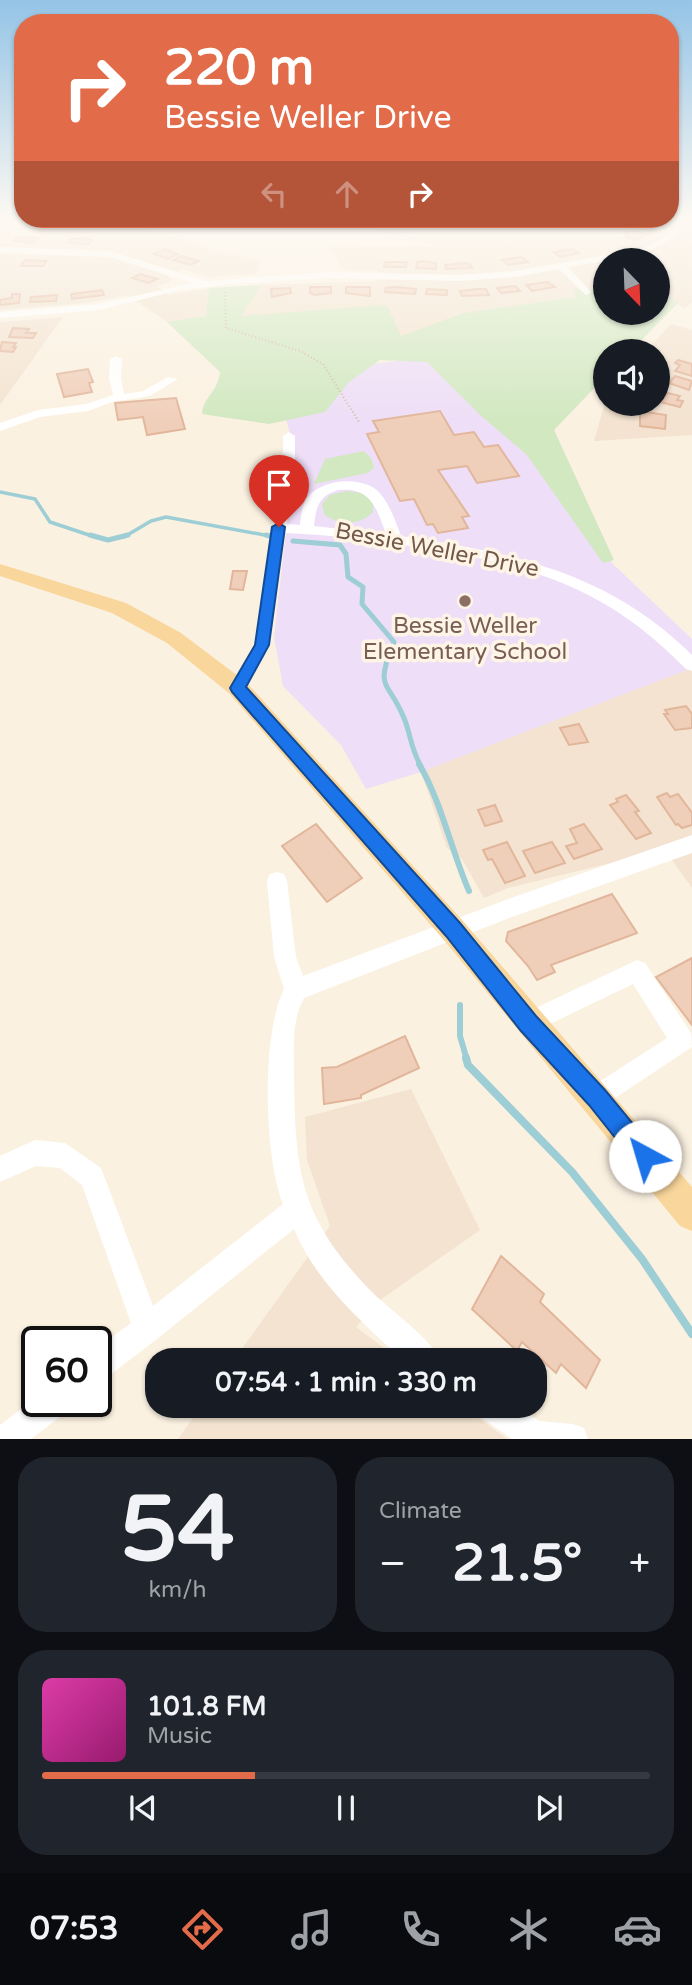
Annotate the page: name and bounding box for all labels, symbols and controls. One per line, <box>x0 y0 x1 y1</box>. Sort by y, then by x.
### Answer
text: 220 m <box>164 39 314 98</box>
icon: right <box>49 42 140 133</box>
text: Bessie Weller Drive <box>164 99 452 137</box>
icon: left <box>255 175 293 213</box>
icon: ahead <box>328 175 366 213</box>
icon: right <box>401 175 439 213</box>
north arrow <box>593 248 670 326</box>
map controls <box>593 248 670 416</box>
button: sound <box>593 339 670 416</box>
pin <box>249 455 309 527</box>
icon: arrive <box>260 466 298 504</box>
street label: Bessie Weller Drive <box>333 517 541 583</box>
marker: Bessie Weller Elementary School <box>457 593 473 609</box>
place label: Bessie Weller Elementary School <box>363 612 567 666</box>
position arrow <box>608 1119 682 1193</box>
speed limit sign: 60 <box>21 1326 112 1417</box>
text: 07:54 · 1 min · 330 m <box>215 1367 477 1398</box>
text: 54 <box>120 1475 235 1585</box>
text: Climate <box>379 1497 462 1525</box>
text: 21.5° <box>452 1532 582 1595</box>
text: − <box>379 1541 406 1587</box>
text: + <box>629 1541 650 1587</box>
text: km/h <box>149 1576 206 1604</box>
text: 101.8 FM <box>147 1691 267 1722</box>
text: Music <box>147 1722 212 1750</box>
icon: previous <box>124 1789 162 1827</box>
icon: pause <box>327 1789 365 1827</box>
icon: next <box>530 1789 568 1827</box>
icon: directions <box>178 1905 227 1954</box>
icon: music <box>287 1905 336 1954</box>
icon: phone <box>396 1905 445 1954</box>
icon: climate <box>504 1905 553 1954</box>
icon: car <box>613 1905 662 1954</box>
text: 07:53 <box>30 1910 119 1948</box>

